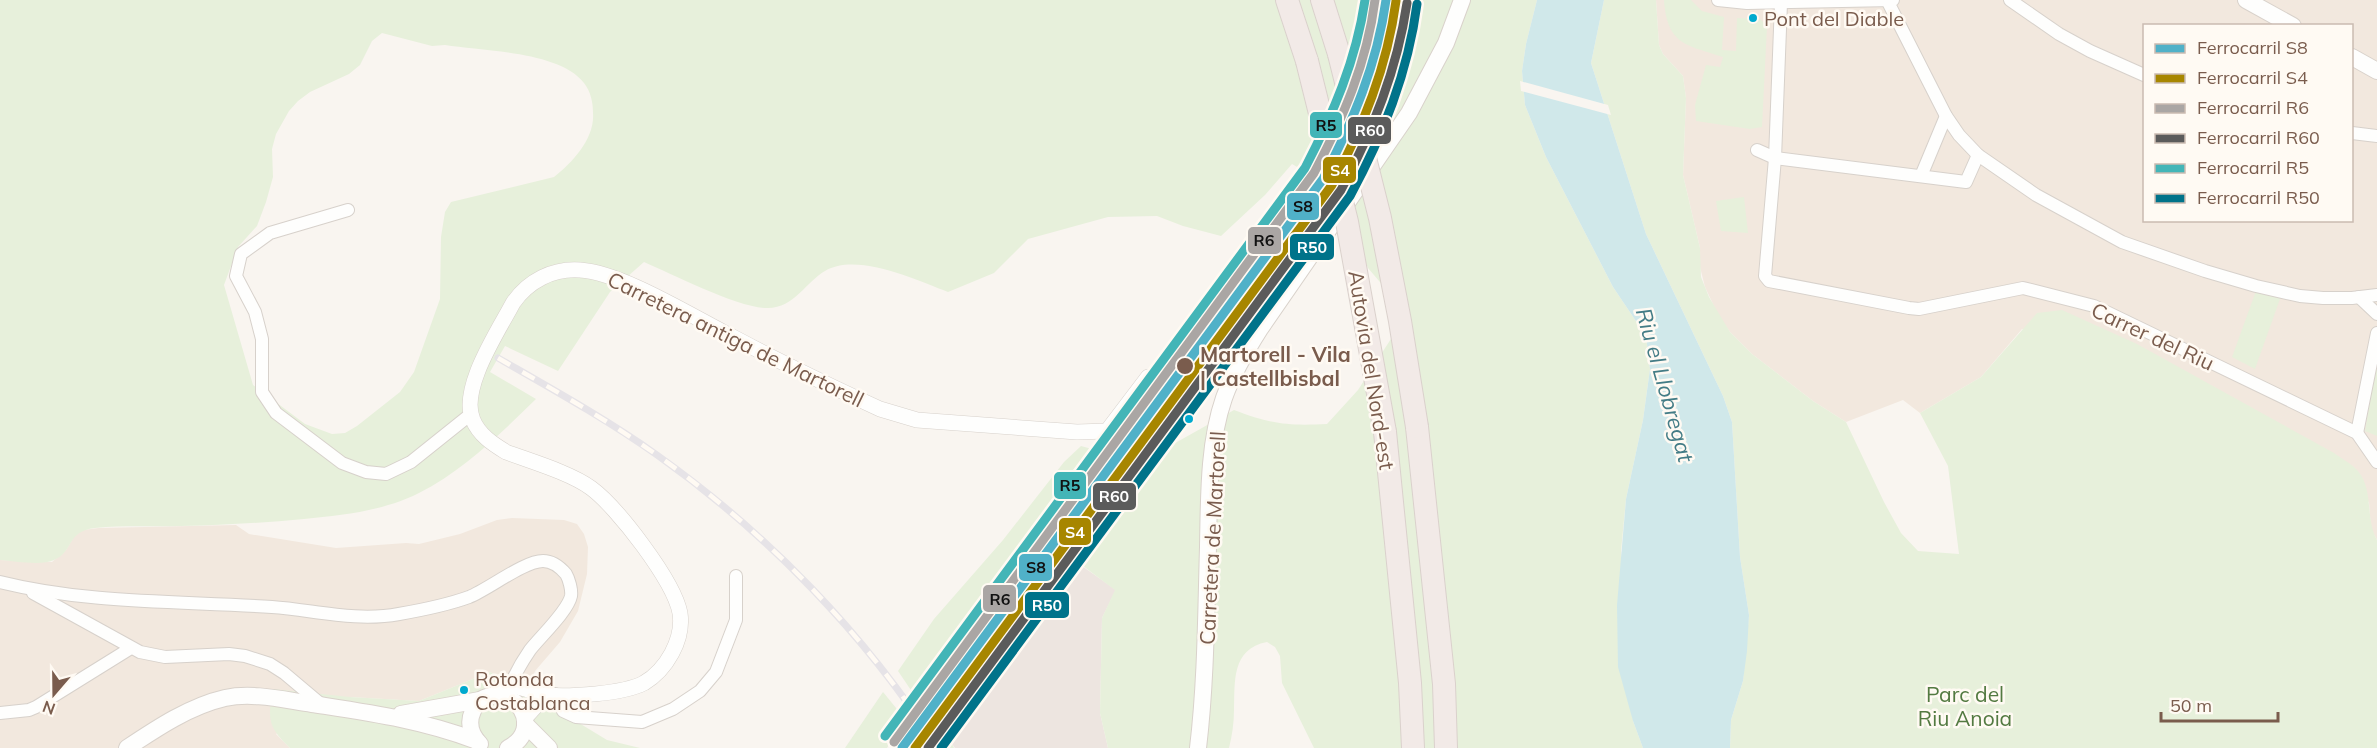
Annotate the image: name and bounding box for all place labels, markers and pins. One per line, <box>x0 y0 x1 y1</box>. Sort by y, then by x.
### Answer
place label: Pont del Diable <box>1764 6 1904 31</box>
marker: Pont del Diable <box>1747 12 1759 24</box>
place label: Martorell - Vila | Castellbisbal <box>1200 341 1351 391</box>
marker: Martorell - Vila | Castellbisbal <box>1175 356 1195 376</box>
unlabelled marker <box>1183 413 1195 425</box>
place label: Rotonda Costablanca <box>475 666 591 715</box>
marker: Rotonda Costablanca <box>458 684 470 696</box>

